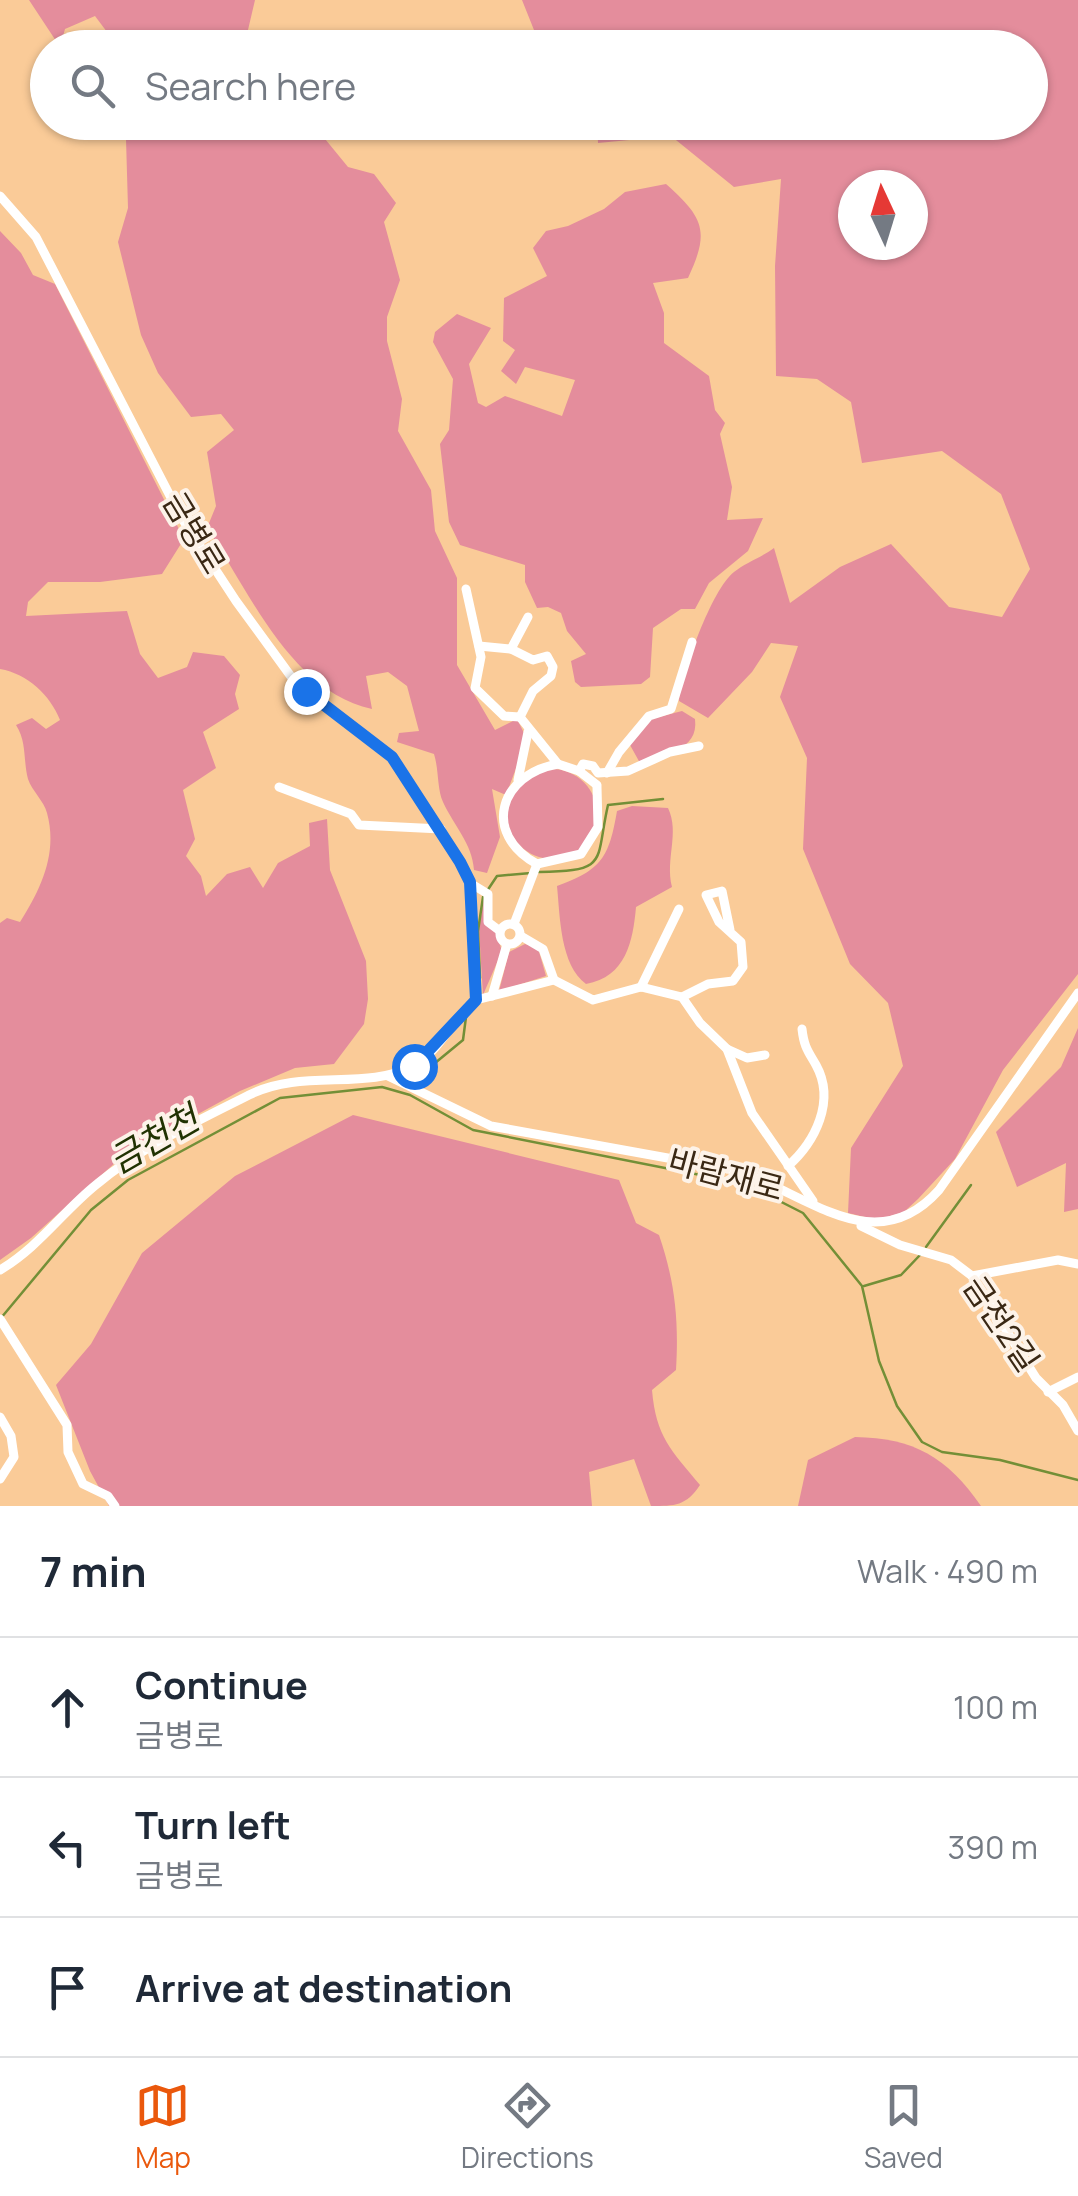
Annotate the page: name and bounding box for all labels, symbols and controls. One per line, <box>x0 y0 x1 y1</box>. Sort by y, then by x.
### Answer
search box <box>30 30 1048 140</box>
icon: search <box>65 58 120 113</box>
text: Search here <box>145 59 356 111</box>
north arrow <box>838 170 928 260</box>
street label: 금병로 <box>153 483 236 582</box>
route end <box>284 669 330 715</box>
route start <box>392 1044 438 1090</box>
water label: 금천천 <box>100 1092 211 1184</box>
street label: 바람재로 <box>664 1138 789 1211</box>
street label: 금천2길 <box>954 1267 1050 1380</box>
text: 7 min <box>40 1542 147 1600</box>
text: Walk · 490 m <box>857 1549 1038 1593</box>
text: Continue <box>135 1658 308 1710</box>
icon: ahead <box>40 1680 95 1735</box>
text: 100 m <box>953 1685 1038 1729</box>
text: 금병로 <box>135 1713 223 1757</box>
text: Turn left <box>135 1798 291 1850</box>
icon: left <box>40 1820 95 1875</box>
text: 390 m <box>947 1825 1038 1869</box>
text: 금병로 <box>135 1853 223 1897</box>
icon: arrive <box>40 1960 95 2015</box>
text: Arrive at destination <box>135 1961 512 2013</box>
tab: Map <box>135 2078 191 2176</box>
tab: Directions <box>461 2078 594 2176</box>
tab: Saved <box>864 2078 943 2176</box>

